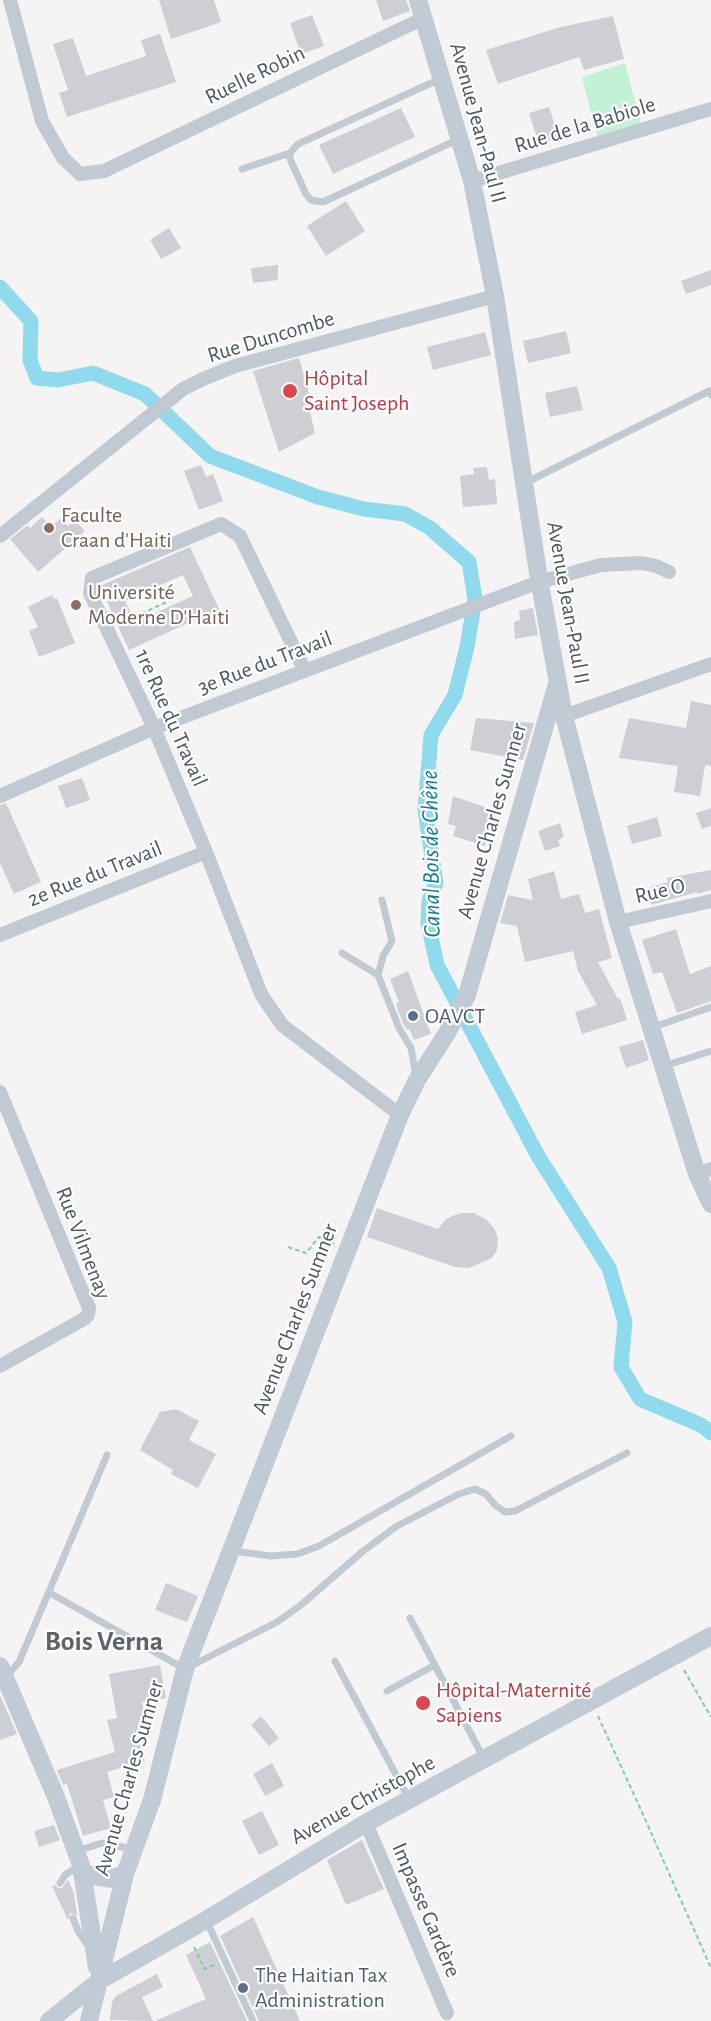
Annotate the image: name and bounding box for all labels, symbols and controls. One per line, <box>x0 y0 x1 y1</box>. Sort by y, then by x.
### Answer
street label: Ruelle Robin <box>201 39 309 111</box>
street label: Avenue Jean-Paul II <box>444 40 512 206</box>
street label: Rue de la Babiole <box>511 91 659 159</box>
street label: Rue Duncombe <box>204 305 338 369</box>
place label: Hôpital Saint Joseph <box>304 365 410 416</box>
marker: Hôpital Saint Joseph <box>281 382 299 400</box>
place label: Faculte Craan d'Haiti <box>61 502 171 554</box>
street label: Avenue Jean-Paul II <box>541 520 595 686</box>
marker: Faculte Craan d'Haiti <box>42 521 56 535</box>
place label: Université Moderne D'Haiti <box>88 579 229 630</box>
marker: Université Moderne D'Haiti <box>69 598 83 612</box>
street label: 3e Rue du Travail <box>194 625 336 701</box>
street label: 1re Rue du Travail <box>129 645 213 791</box>
street label: Avenue Charles Sumner <box>451 720 533 922</box>
water label: Canal Bois de Chêne <box>415 770 447 938</box>
street label: 2e Rue du Travail <box>24 835 166 913</box>
street label: Rue O <box>632 872 688 910</box>
place label: OAVCT <box>425 1003 485 1029</box>
marker: OAVCT <box>406 1009 420 1023</box>
street label: Rue Vilmenay <box>49 1183 117 1303</box>
street label: Avenue Charles Sumner <box>246 1220 344 1418</box>
district label: Bois Verna <box>45 1625 163 1659</box>
street label: Avenue Charles Sumner <box>88 1677 170 1879</box>
place label: Hôpital-Maternité Sapiens <box>436 1677 591 1729</box>
marker: Hôpital-Maternité Sapiens <box>414 1694 432 1712</box>
street label: Avenue Christophe <box>286 1749 440 1851</box>
street label: Impasse Gardère <box>386 1839 466 1981</box>
place label: The Haitian Tax Administration <box>255 1962 387 2014</box>
marker: The Haitian Tax Administration <box>236 1981 250 1995</box>

